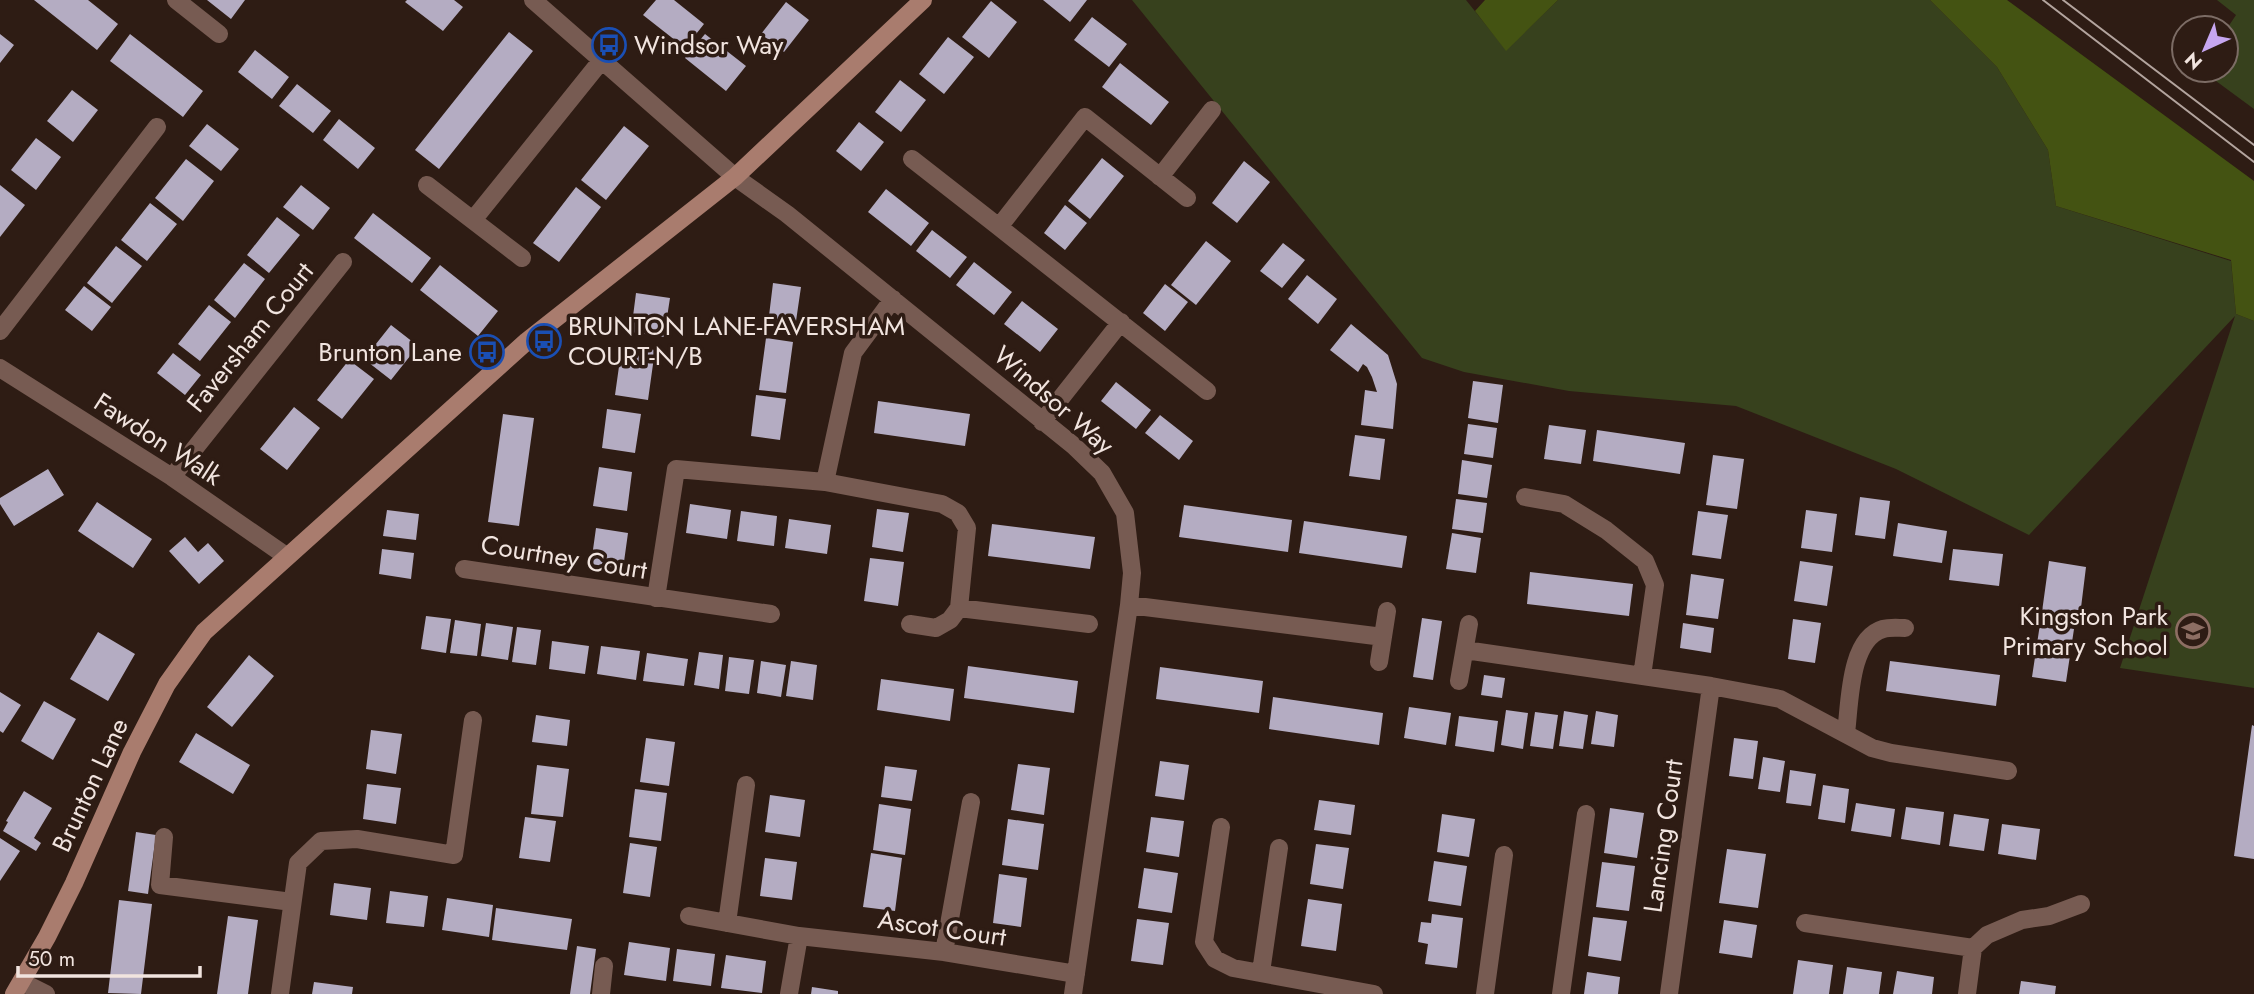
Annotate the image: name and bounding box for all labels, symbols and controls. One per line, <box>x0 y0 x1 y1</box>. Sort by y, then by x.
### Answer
north arrow <box>2170 14 2240 84</box>
bus stop icon: Windsor Way <box>590 26 628 64</box>
place label: Windsor Way <box>634 26 784 64</box>
text: N <box>2179 46 2208 76</box>
street label: Faversham Court <box>177 253 323 420</box>
place label: BRUNTON LANE-FAVERSHAM COURT-N/B <box>568 307 905 375</box>
bus stop icon: BRUNTON LANE-FAVERSHAM COURT-N/B <box>525 322 563 360</box>
place label: Brunton Lane <box>318 333 462 371</box>
bus stop icon: Brunton Lane <box>468 333 506 371</box>
street label: Windsor Way <box>985 337 1123 464</box>
street label: Fawdon Walk <box>87 383 230 495</box>
street label: Courtney Court <box>478 525 650 589</box>
place label: Kingston Park Primary School <box>2002 597 2169 665</box>
school or university icon: Kingston Park Primary School <box>2174 612 2212 650</box>
street label: Brunton Lane <box>42 712 138 858</box>
street label: Lancing Court <box>1633 756 1693 915</box>
street label: Ascot Court <box>875 900 1009 956</box>
scale bar <box>18 934 200 978</box>
text: 50 m <box>28 944 75 974</box>

